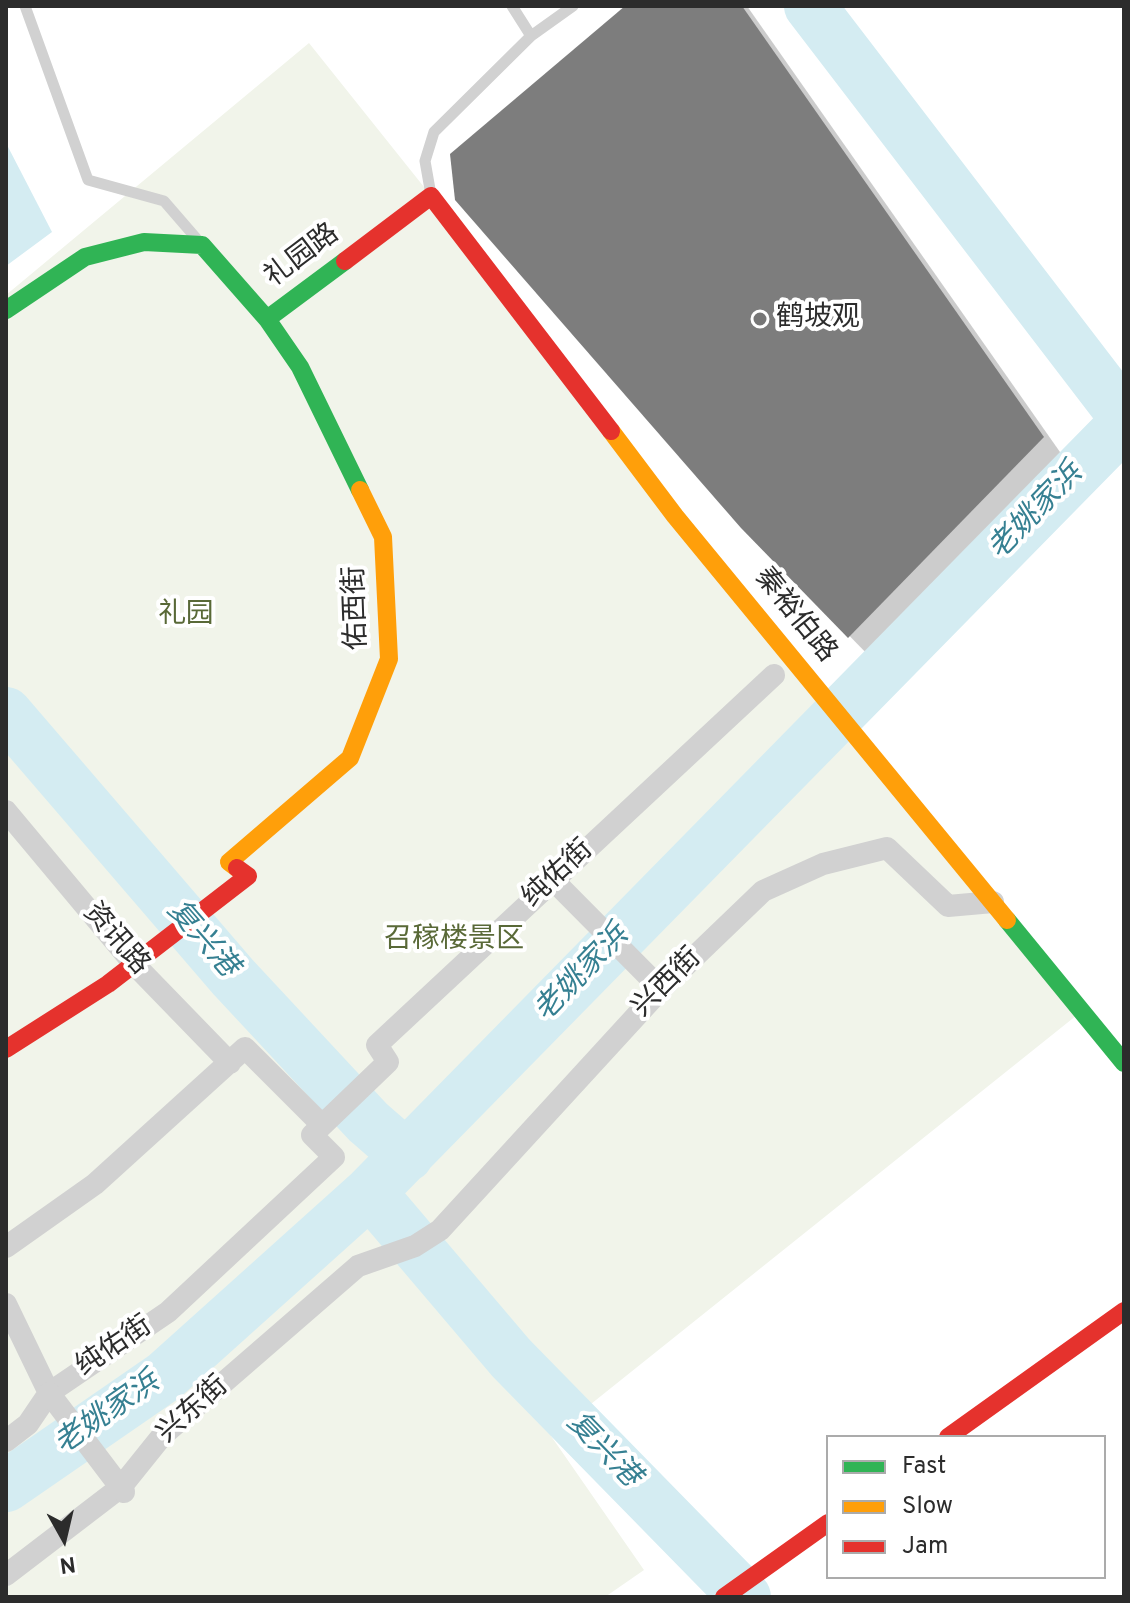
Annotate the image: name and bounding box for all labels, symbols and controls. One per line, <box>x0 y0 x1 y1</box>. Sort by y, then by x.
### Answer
street label: 礼园路 <box>259 218 347 296</box>
place label: 鹤坡观 <box>776 302 860 336</box>
marker: 鹤坡观 <box>751 310 769 328</box>
water label: 老姚家浜 <box>982 457 1092 569</box>
street label: 秦裕伯路 <box>746 562 842 670</box>
street label: 佑西街 <box>340 565 376 651</box>
park label: 礼园 <box>158 599 214 633</box>
street label: 纯佑街 <box>517 834 601 916</box>
water label: 复兴港 <box>158 894 244 986</box>
street label: 资讯路 <box>75 897 155 983</box>
water label: 老姚家浜 <box>528 919 638 1031</box>
park label: 召稼楼景区 <box>384 924 524 958</box>
street label: 兴西街 <box>626 942 710 1026</box>
street label: 纯佑街 <box>71 1311 159 1385</box>
water label: 老姚家浜 <box>49 1366 167 1464</box>
street label: 兴东街 <box>152 1370 236 1452</box>
water label: 复兴港 <box>558 1406 646 1496</box>
legend <box>826 1435 1106 1579</box>
text: Fast <box>902 1452 946 1482</box>
text: Slow <box>902 1492 953 1522</box>
north arrow <box>24 1499 104 1579</box>
text: Jam <box>902 1532 948 1562</box>
text: N <box>58 1549 77 1578</box>

